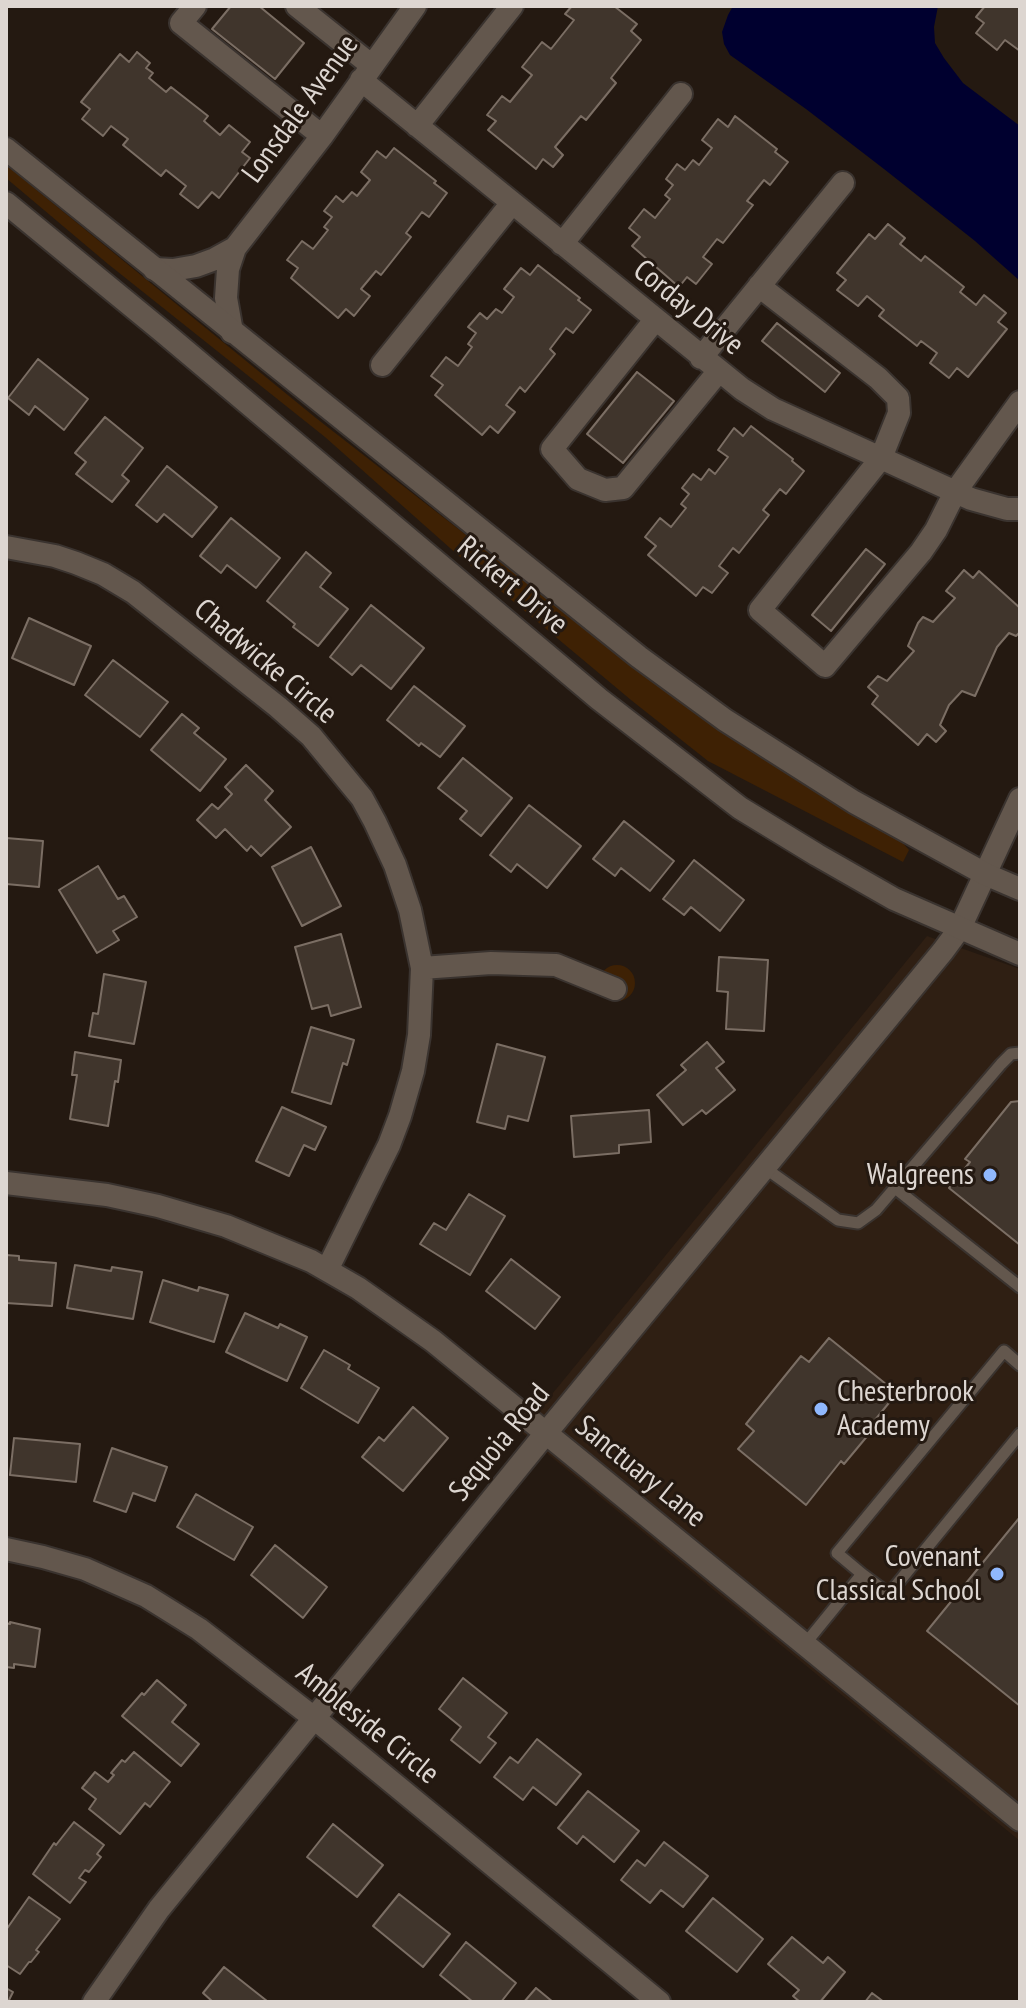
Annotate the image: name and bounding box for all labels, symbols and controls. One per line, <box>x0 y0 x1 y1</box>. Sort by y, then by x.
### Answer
street label: Lonsdale Avenue <box>235 28 367 190</box>
street label: Corday Drive <box>626 253 750 363</box>
street label: Rickert Drive <box>449 529 575 643</box>
street label: Chadwicke Circle <box>186 592 344 732</box>
place label: Walgreens <box>867 1157 974 1193</box>
marker: Walgreens <box>981 1166 999 1184</box>
place label: Chesterbrook Academy <box>837 1374 974 1444</box>
street label: Sequoia Road <box>442 1377 558 1509</box>
marker: Chesterbrook Academy <box>812 1400 830 1418</box>
street label: Sanctuary Lane <box>568 1408 712 1536</box>
place label: Covenant Classical School <box>816 1539 981 1610</box>
marker: Covenant Classical School <box>988 1565 1006 1583</box>
street label: Ambleside Circle <box>288 1656 446 1792</box>

